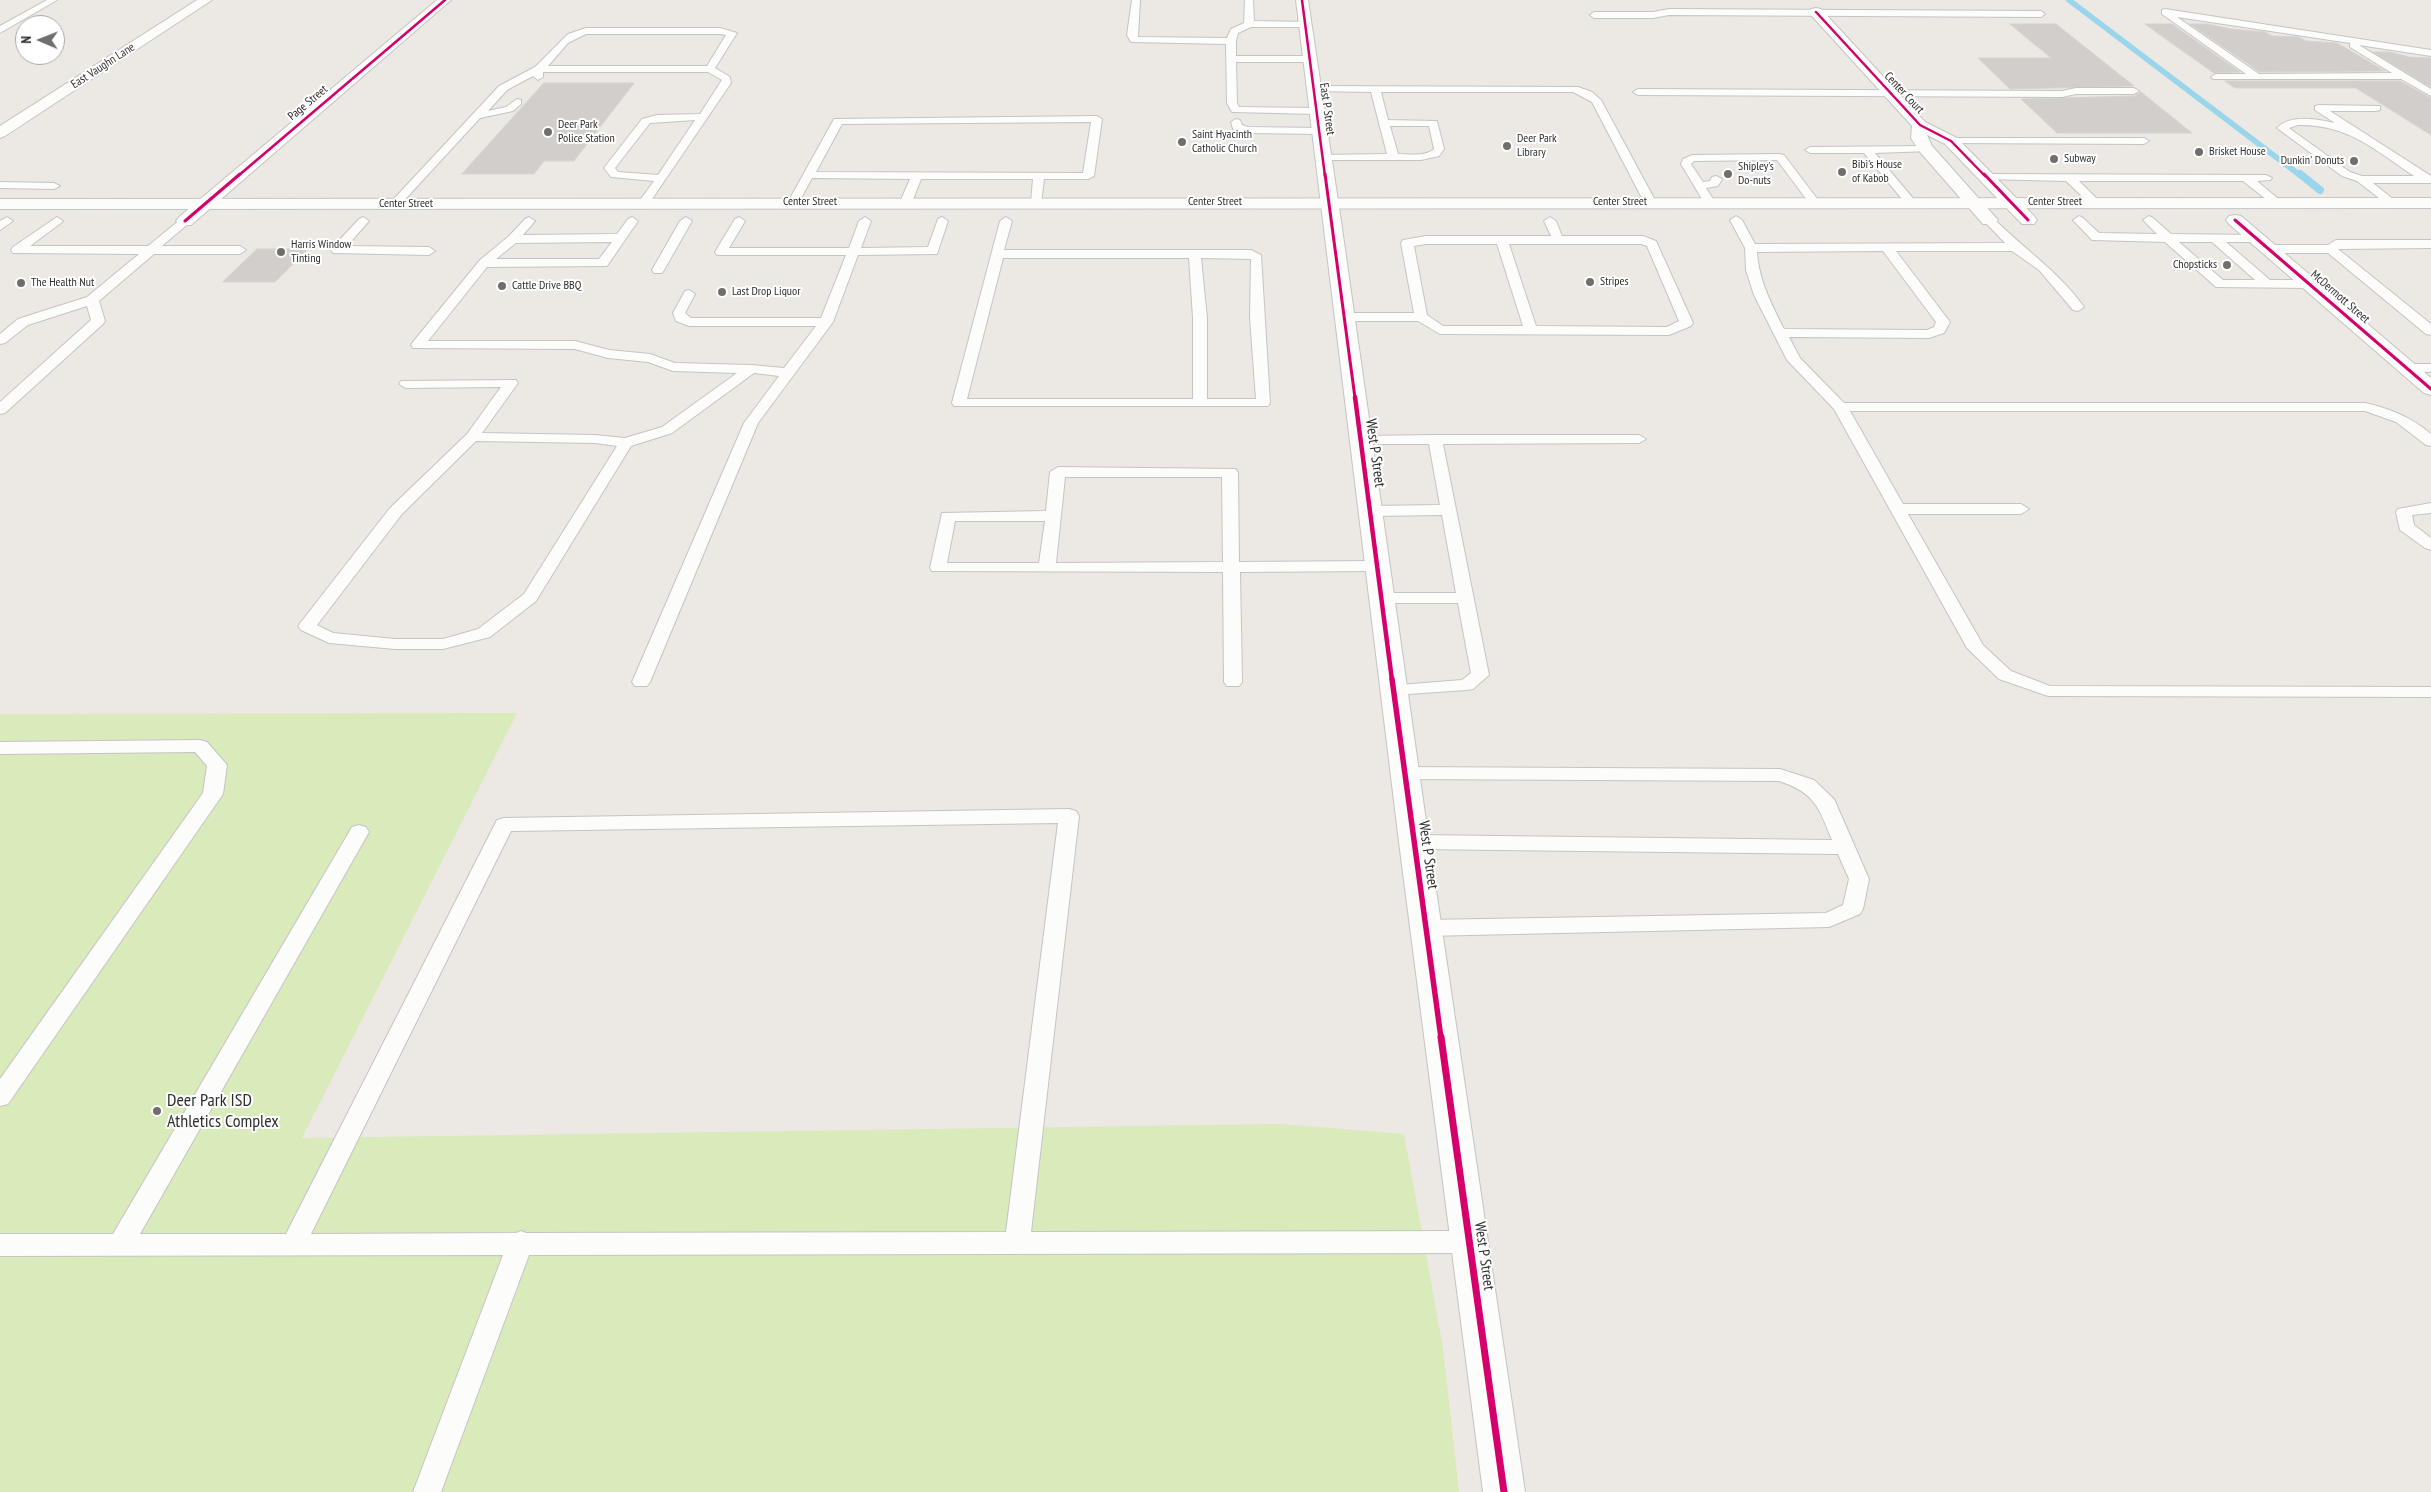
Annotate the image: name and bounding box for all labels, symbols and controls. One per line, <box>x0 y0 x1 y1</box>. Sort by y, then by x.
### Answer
north arrow <box>15 15 65 65</box>
text: N <box>17 36 35 44</box>
street label: East Vaughn Lane <box>68 40 138 92</box>
street label: Center Court <box>1881 69 1927 117</box>
street label: Page Street <box>285 82 331 124</box>
street label: East P Street <box>1316 82 1338 136</box>
place label: Deer Park Police Station <box>558 118 615 146</box>
marker: Deer Park Police Station <box>542 126 554 138</box>
place label: Saint Hyacinth Catholic Church <box>1192 128 1257 156</box>
place label: Deer Park Library <box>1517 132 1557 160</box>
marker: Saint Hyacinth Catholic Church <box>1176 136 1188 148</box>
marker: Deer Park Library <box>1501 140 1513 152</box>
place label: Brisket House <box>2209 145 2266 159</box>
marker: Brisket House <box>2193 146 2205 158</box>
place label: Subway <box>2064 152 2096 166</box>
marker: Subway <box>2048 153 2060 165</box>
place label: Dunkin' Donuts <box>2281 154 2344 168</box>
marker: Dunkin' Donuts <box>2348 155 2360 167</box>
place label: Bibi's House of Kabob <box>1852 158 1902 186</box>
place label: Shipley's Do-nuts <box>1738 160 1774 188</box>
marker: Bibi's House of Kabob <box>1836 166 1848 178</box>
marker: Shipley's Do-nuts <box>1722 168 1734 180</box>
street label: Center Street <box>783 195 837 209</box>
street label: Center Street <box>1188 195 1242 209</box>
street label: Center Street <box>1593 195 1647 209</box>
street label: Center Street <box>2028 195 2082 209</box>
street label: Center Street <box>379 197 433 211</box>
place label: Harris Window Tinting <box>291 238 351 266</box>
marker: Harris Window Tinting <box>275 246 287 258</box>
place label: Chopsticks <box>2173 258 2217 272</box>
marker: Chopsticks <box>2221 259 2233 271</box>
street label: McDermott Street <box>2308 267 2372 327</box>
place label: Stripes <box>1600 275 1629 289</box>
place label: The Health Nut <box>31 276 94 290</box>
marker: Stripes <box>1584 276 1596 288</box>
marker: The Health Nut <box>15 277 27 289</box>
place label: Cattle Drive BBQ <box>512 279 581 293</box>
marker: Cattle Drive BBQ <box>496 280 508 292</box>
place label: Last Drop Liquor <box>732 285 800 299</box>
marker: Last Drop Liquor <box>716 286 728 298</box>
street label: West P Street <box>1361 418 1389 488</box>
street label: West P Street <box>1414 820 1442 890</box>
place label: Deer Park ISD Athletics Complex <box>167 1090 279 1132</box>
marker: Deer Park ISD Athletics Complex <box>151 1105 163 1117</box>
street label: West P Street <box>1470 1221 1498 1291</box>

